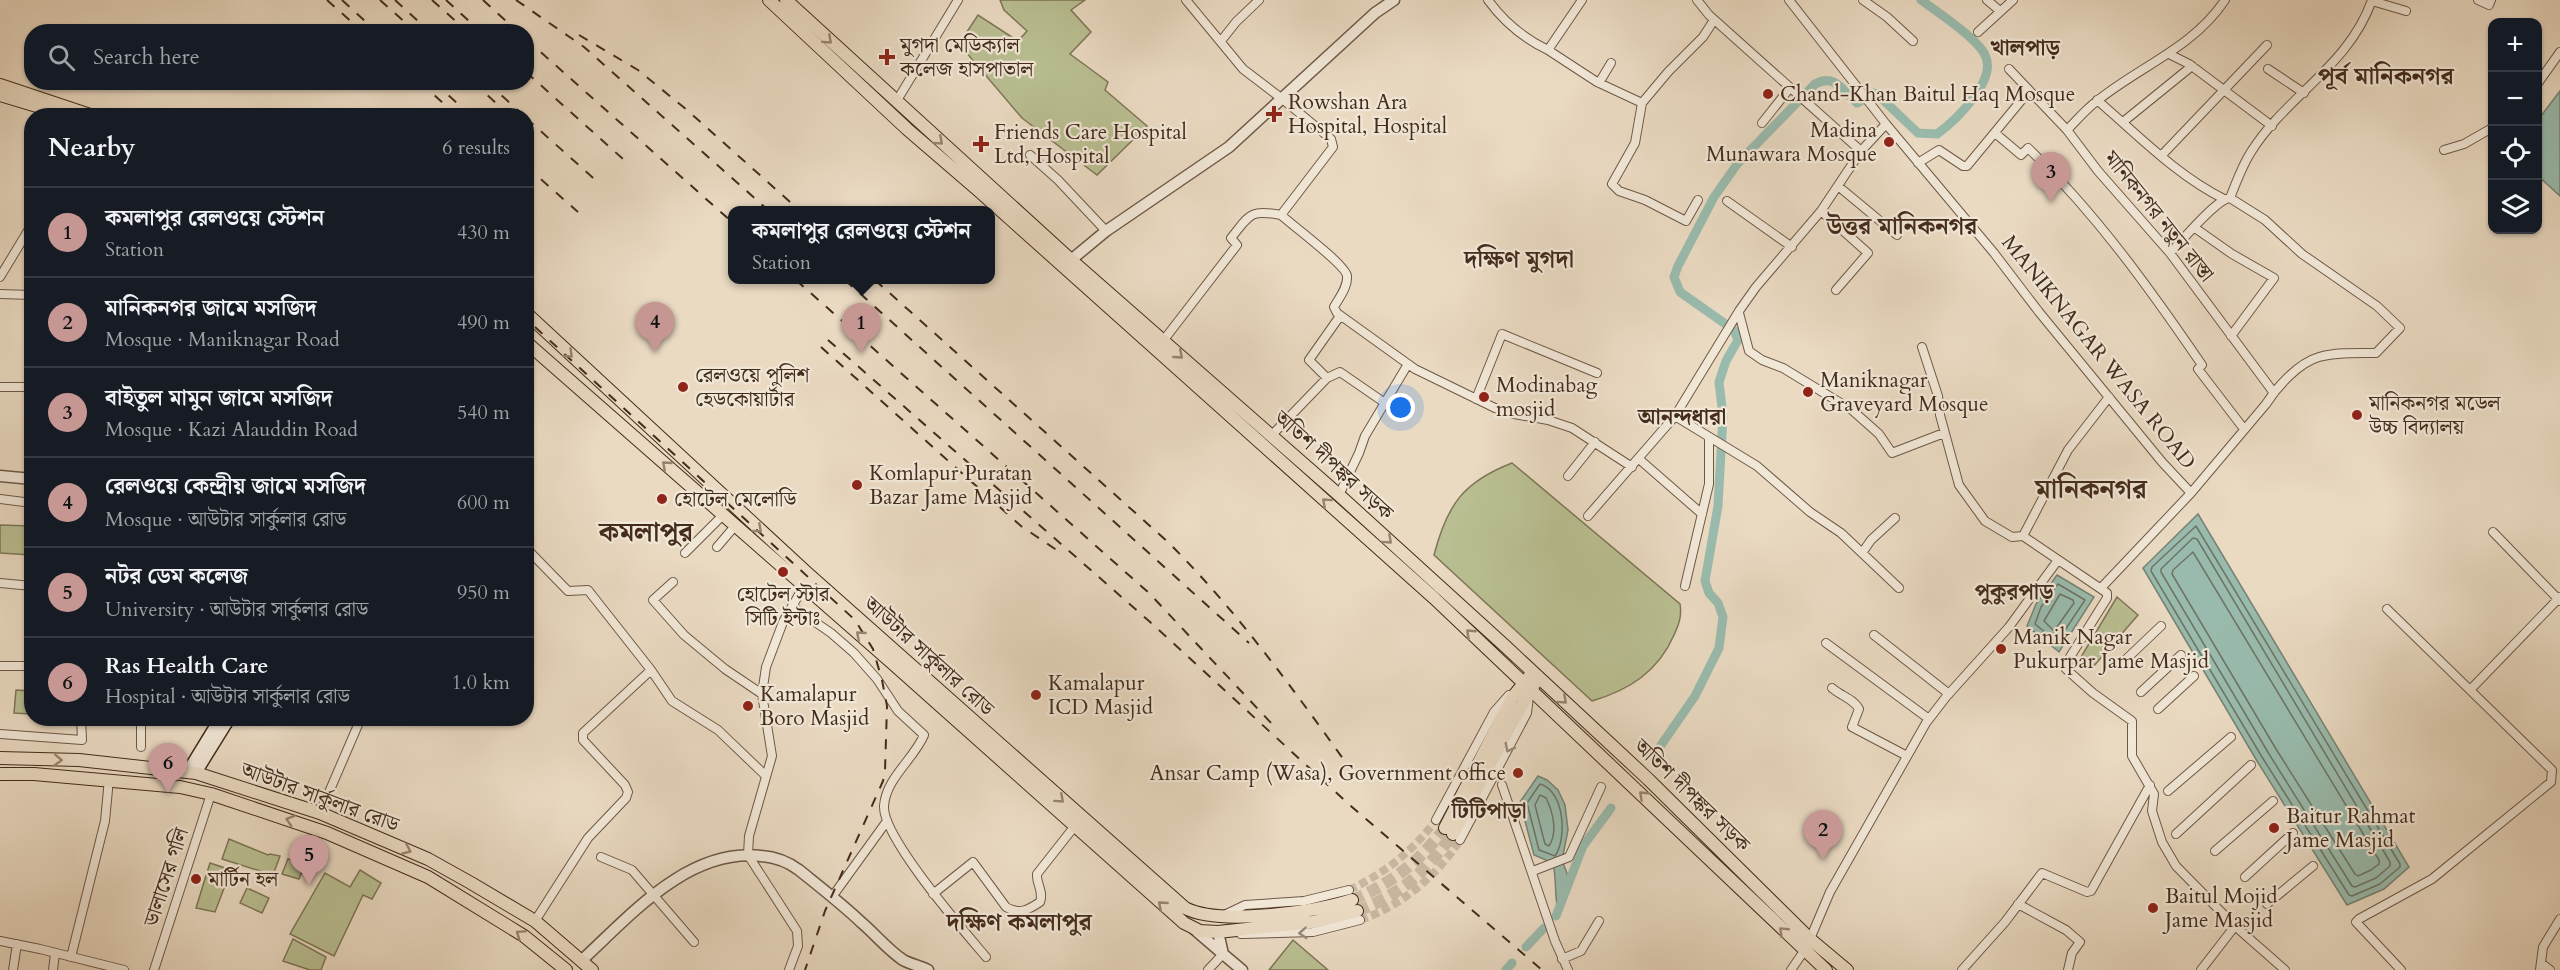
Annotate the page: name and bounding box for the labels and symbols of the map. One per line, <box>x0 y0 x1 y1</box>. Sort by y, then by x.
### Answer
place label: মুগদা মেডিক্যাল কলেজ হাসপাতাল <box>899 31 1035 84</box>
one-way arrow <box>821 33 832 44</box>
district label: খালপাড় <box>1990 33 2061 63</box>
marker: মুগদা মেডিক্যাল কলেজ হাসপাতাল <box>878 48 896 66</box>
district label: পূর্ব মানিকনগর <box>2318 60 2455 93</box>
place label: Chand-Khan Baitul Haq Mosque <box>1780 80 2075 109</box>
marker: Chand-Khan Baitul Haq Mosque <box>1761 87 1775 101</box>
place label: Rowshan Ara Hospital, Hospital <box>1288 88 1447 141</box>
marker: Rowshan Ara Hospital, Hospital <box>1265 105 1283 123</box>
place label: Madina Munawara Mosque <box>1706 116 1877 169</box>
place label: Friends Care Hospital Ltd, Hospital <box>994 118 1187 171</box>
one-way arrow <box>933 134 943 145</box>
marker: Friends Care Hospital Ltd, Hospital <box>972 135 990 153</box>
marker: Madina Munawara Mosque <box>1882 135 1896 149</box>
street label: মানিকনগর নতুন রাস্তা <box>2096 144 2220 288</box>
pin: 3 <box>2032 152 2070 202</box>
district label: উত্তর মানিকনগর <box>1826 210 1978 243</box>
street label: MANIKNAGAR WASA ROAD <box>1995 229 2202 476</box>
district label: দক্ষিণ মুগদা <box>1463 243 1574 276</box>
pin: 4 <box>636 302 674 352</box>
pin: 1 <box>842 304 880 353</box>
one-way arrow <box>561 346 572 357</box>
one-way arrow <box>1172 348 1183 359</box>
place label: রেলওয়ে পুলিশ হেডকোয়ার্টার <box>695 361 811 414</box>
place label: Maniknagar Graveyard Mosque <box>1820 366 1989 419</box>
place label: Modinabag mosjid <box>1496 371 1598 424</box>
marker: রেলওয়ে পুলিশ হেডকোয়ার্টার <box>676 380 690 394</box>
marker: Maniknagar Graveyard Mosque <box>1801 385 1815 399</box>
place label: মানিকনগর মডেল উচ্চ বিদ্যালয় <box>2368 389 2502 442</box>
marker: Modinabag mosjid <box>1477 390 1491 404</box>
your location <box>1386 393 1415 422</box>
district label: আনন্দধারা <box>1637 402 1726 432</box>
street label: অতিশ দীপঙ্কর সড়ক <box>1267 403 1401 528</box>
marker: মানিকনগর মডেল উচ্চ বিদ্যালয় <box>2350 408 2364 422</box>
place label: Komlapur Puratan Bazar Jame Masjid <box>869 459 1033 512</box>
one-way arrow <box>662 461 673 472</box>
district label: মানিকনগর <box>2034 471 2148 508</box>
marker: Komlapur Puratan Bazar Jame Masjid <box>850 478 864 492</box>
place label: হোটেল মেলোডি <box>674 485 797 514</box>
marker: হোটেল মেলোডি <box>655 492 669 506</box>
one-way arrow <box>1322 498 1333 509</box>
district label: কমলাপুর <box>598 514 695 551</box>
one-way arrow <box>752 522 762 533</box>
one-way arrow <box>1381 532 1392 543</box>
marker: হোটেল স্টার সিটি ইন্টাঃ <box>776 565 790 579</box>
district label: পুকুরপাড় <box>1975 577 2054 607</box>
place label: হোটেল স্টার সিটি ইন্টাঃ <box>736 580 831 633</box>
street label: আউটার সার্কুলার রোড <box>856 589 1001 724</box>
place label: Manik Nagar Pukurpar Jame Masjid <box>2013 623 2209 676</box>
one-way arrow <box>1467 629 1478 640</box>
one-way arrow <box>856 631 867 642</box>
marker: Manik Nagar Pukurpar Jame Masjid <box>1994 642 2008 656</box>
place label: Kamalapur ICD Masjid <box>1048 669 1153 722</box>
place label: Kamalapur Boro Masjid <box>760 680 869 733</box>
marker: Kamalapur ICD Masjid <box>1029 688 1043 702</box>
one-way arrow <box>1556 693 1567 704</box>
marker: Kamalapur Boro Masjid <box>741 699 755 713</box>
street label: অতিশ দীপঙ্কর সড়ক <box>1626 732 1757 859</box>
one-way arrow <box>1505 741 1516 752</box>
pin: 6 <box>148 744 188 793</box>
one-way arrow <box>54 754 63 766</box>
street label: আউটার সার্কুলার রোড <box>236 755 404 840</box>
place label: Ansar Camp (Wasa), Government office <box>1150 759 1506 788</box>
marker: Ansar Camp (Wasa), Government office <box>1511 766 1525 780</box>
one-way arrow <box>1639 791 1649 802</box>
one-way arrow <box>1053 792 1064 803</box>
district label: টিটিপাড়া <box>1450 796 1527 826</box>
place label: Baitur Rahmat Jame Masjid <box>2283 802 2416 855</box>
pin: 2 <box>1804 810 1842 860</box>
one-way arrow <box>285 815 296 828</box>
marker: Baitur Rahmat Jame Masjid <box>2267 821 2281 835</box>
street label: ডালাসের গলি <box>137 823 196 931</box>
pin: 5 <box>290 836 328 885</box>
one-way arrow <box>401 843 412 855</box>
place label: মার্টিন হল <box>207 865 279 894</box>
marker: মার্টিন হল <box>189 872 203 886</box>
place label: Baitul Mojid Jame Masjid <box>2162 882 2278 935</box>
one-way arrow <box>1158 901 1169 912</box>
marker: Baitul Mojid Jame Masjid <box>2146 901 2160 915</box>
district label: দক্ষিণ কমলাপুর <box>945 906 1093 939</box>
one-way arrow <box>1299 926 1308 939</box>
one-way arrow <box>1779 927 1790 938</box>
one-way arrow <box>515 930 526 941</box>

